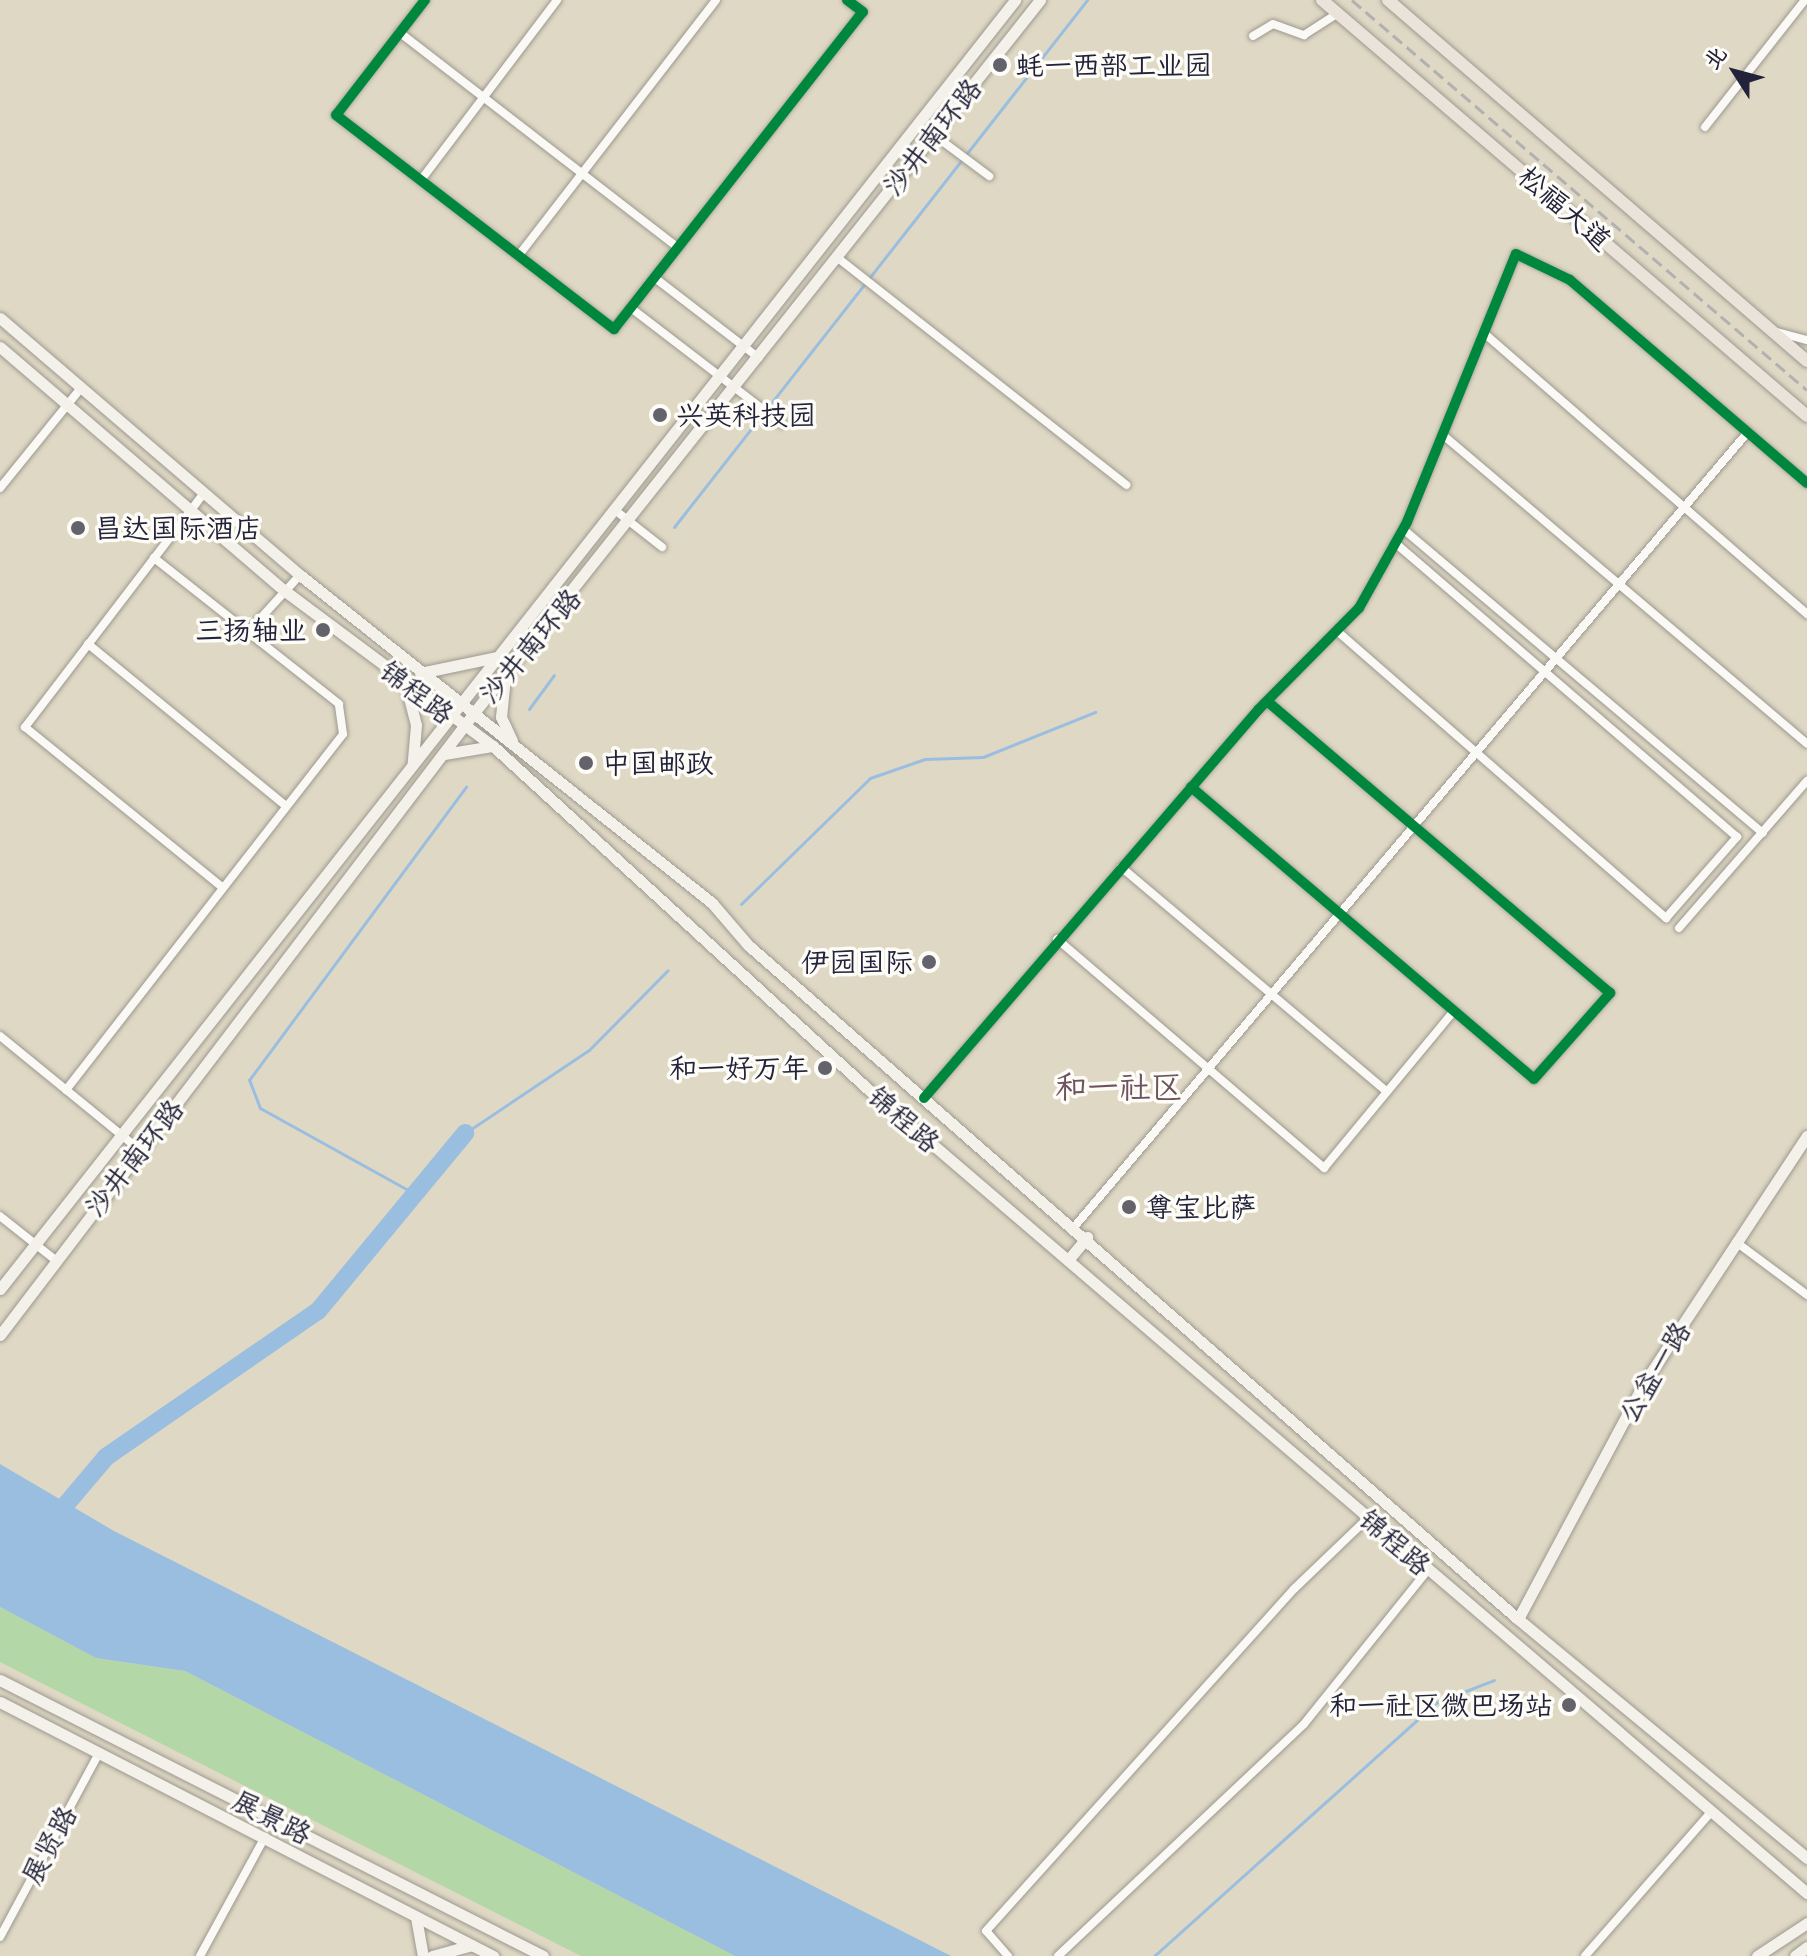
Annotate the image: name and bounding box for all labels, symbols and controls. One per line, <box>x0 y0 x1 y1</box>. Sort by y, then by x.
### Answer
north arrow <box>1695 32 1775 112</box>
text: 北 <box>1697 40 1733 75</box>
place label: 蚝一西部工业园 <box>1016 48 1212 82</box>
marker: 蚝一西部工业园 <box>991 56 1009 74</box>
street label: 沙井南环路 <box>876 71 988 203</box>
street label: 松福大道 <box>1512 159 1618 257</box>
place label: 兴英科技园 <box>676 398 816 432</box>
marker: 兴英科技园 <box>651 406 669 424</box>
place label: 昌达国际酒店 <box>94 511 262 545</box>
marker: 昌达国际酒店 <box>69 519 87 537</box>
street label: 沙井南环路 <box>472 582 588 710</box>
place label: 三扬轴业 <box>195 613 307 647</box>
marker: 三扬轴业 <box>314 621 332 639</box>
street label: 锦程路 <box>373 653 461 731</box>
place label: 中国邮政 <box>602 746 714 780</box>
marker: 中国邮政 <box>577 754 595 772</box>
place label: 伊园国际 <box>801 945 913 979</box>
marker: 伊园国际 <box>920 953 938 971</box>
place label: 和一好万年 <box>669 1051 809 1085</box>
marker: 和一好万年 <box>816 1059 834 1077</box>
district label: 和一社区 <box>1055 1068 1183 1106</box>
street label: 锦程路 <box>861 1079 947 1159</box>
street label: 沙井南环路 <box>78 1092 190 1224</box>
place label: 尊宝比萨 <box>1145 1190 1257 1224</box>
marker: 尊宝比萨 <box>1120 1198 1138 1216</box>
street label: 公益一路 <box>1611 1315 1697 1429</box>
street label: 锦程路 <box>1352 1502 1438 1582</box>
place label: 和一社区微巴场站 <box>1329 1688 1553 1722</box>
marker: 和一社区微巴场站 <box>1560 1696 1578 1714</box>
street label: 展景路 <box>227 1783 317 1851</box>
street label: 展贤路 <box>14 1800 84 1890</box>

